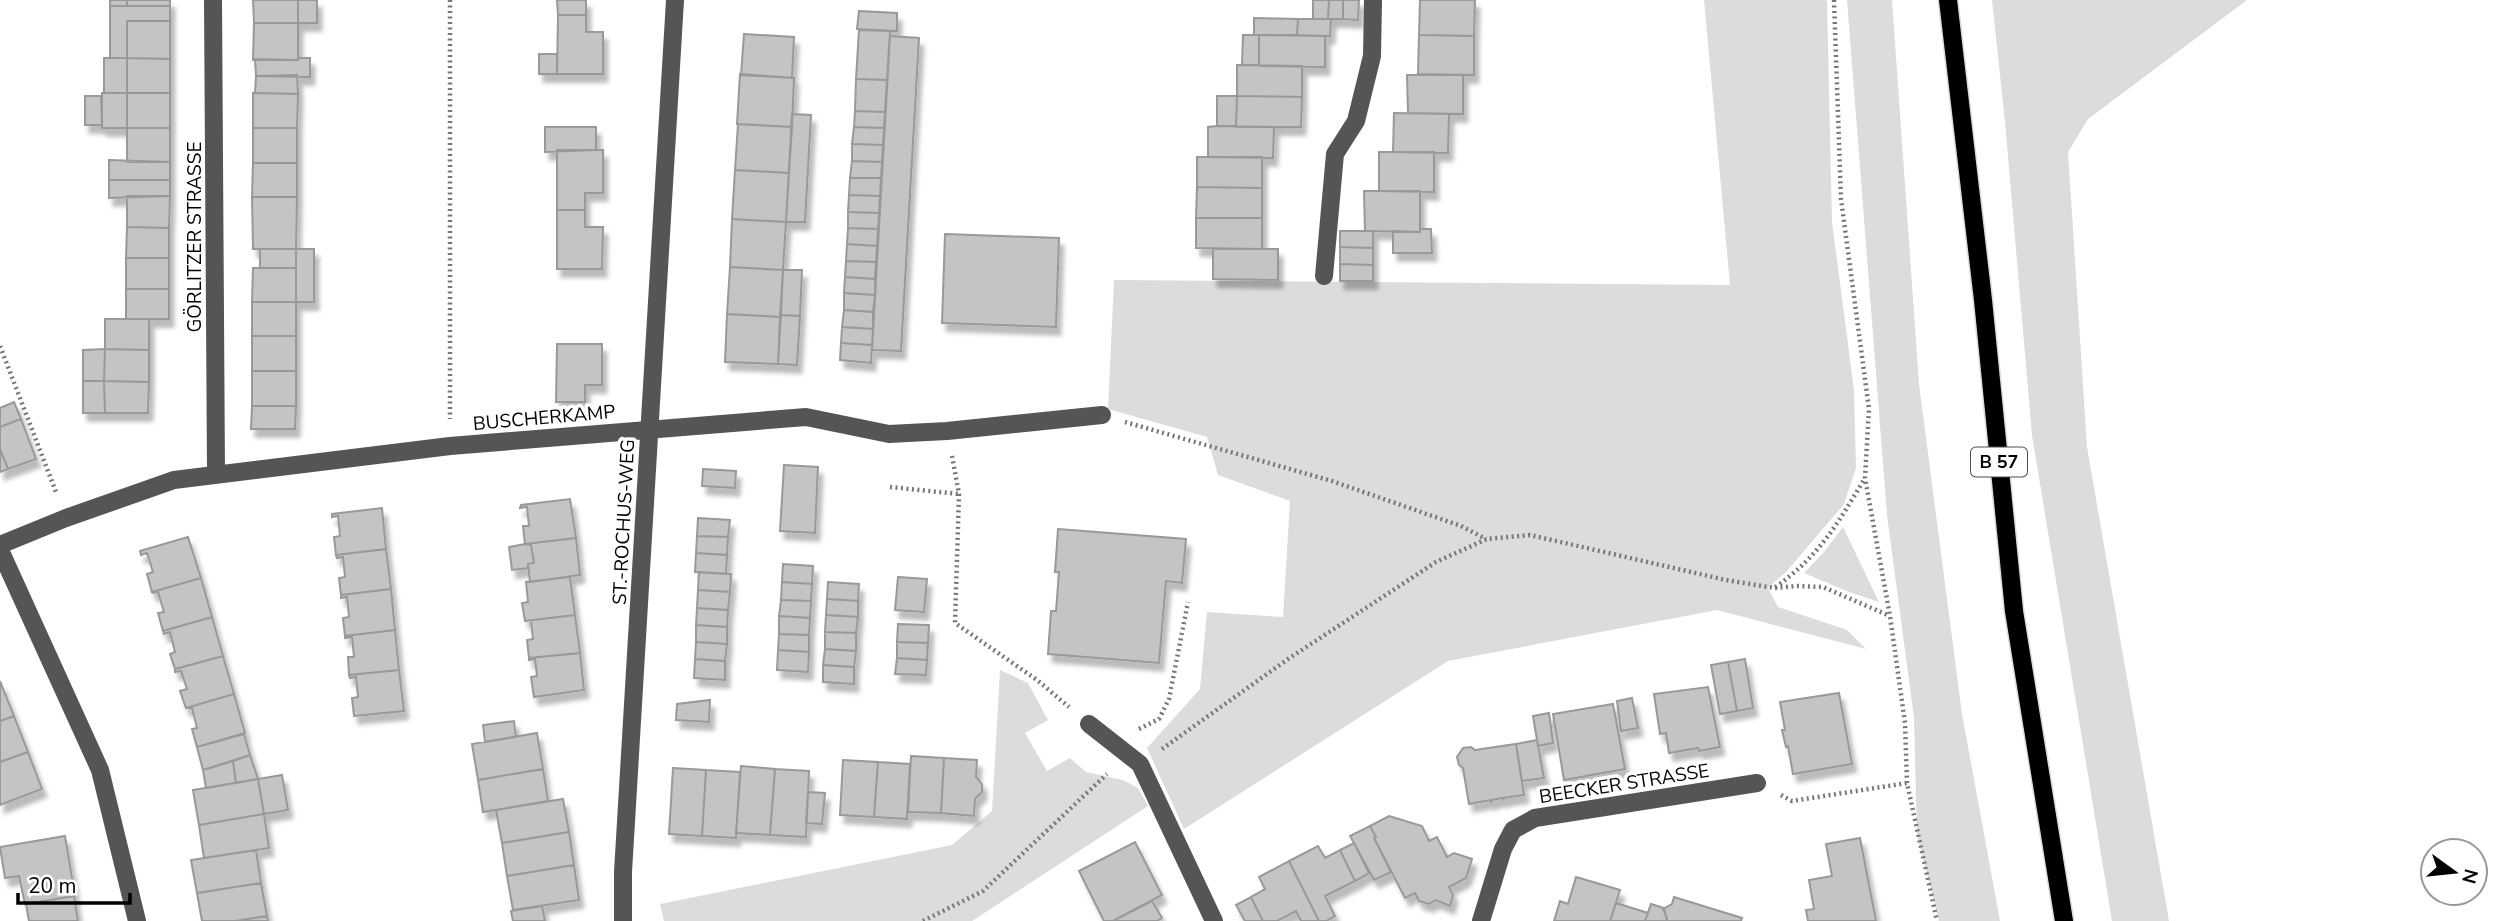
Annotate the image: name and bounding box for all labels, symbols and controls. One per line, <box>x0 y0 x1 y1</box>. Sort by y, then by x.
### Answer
street label: GÖRLITZER STRASSE <box>182 142 208 333</box>
street label: BUSCHERKAMP <box>472 399 616 437</box>
street label: ST.-ROCHUS-WEG <box>607 438 641 606</box>
road number: B 57 <box>1971 448 2027 476</box>
street label: BEECKER STRASSE <box>1537 758 1711 810</box>
north arrow <box>2419 837 2489 907</box>
scale bar <box>18 862 130 906</box>
text: N <box>2455 866 2484 886</box>
text: 20 m <box>28 872 77 900</box>

